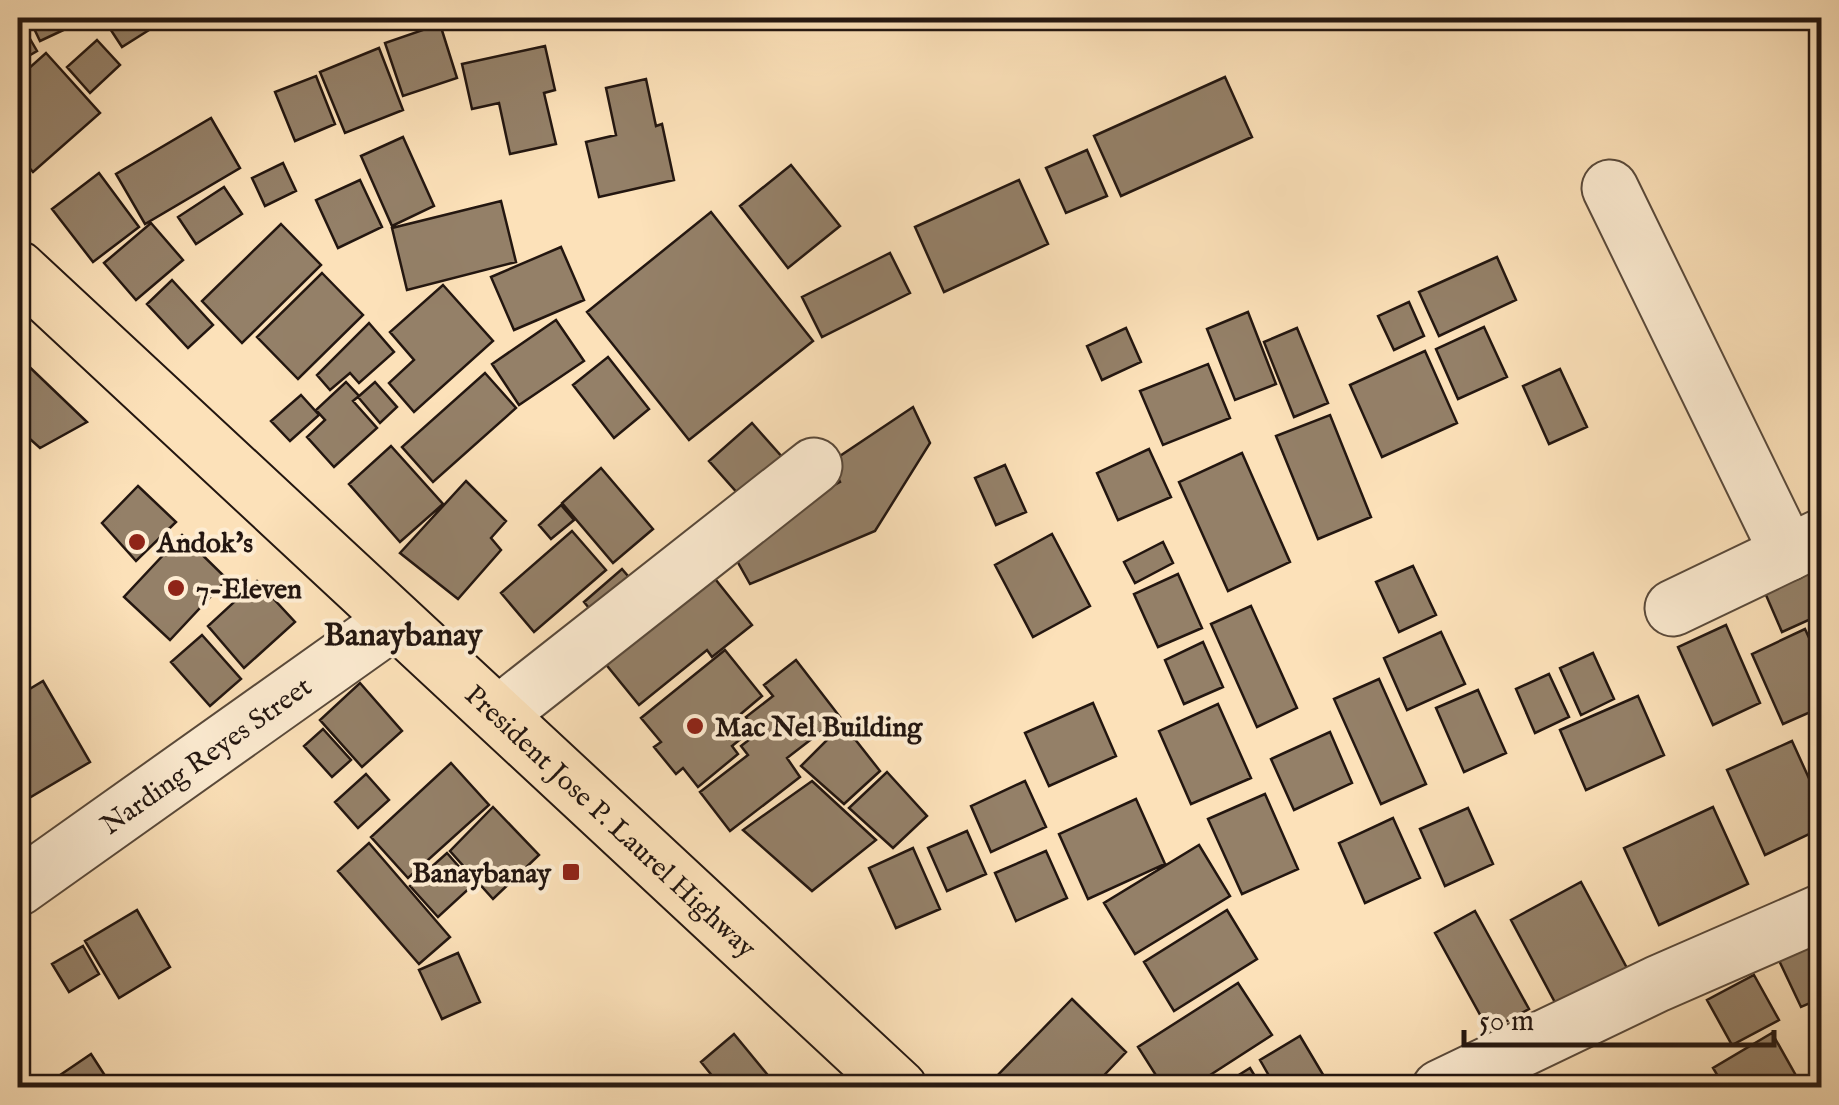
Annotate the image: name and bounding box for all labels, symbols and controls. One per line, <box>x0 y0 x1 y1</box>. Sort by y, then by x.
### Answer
place label: Andok's <box>156 527 253 562</box>
marker: Andok's <box>126 531 148 553</box>
place label: 7-Eleven <box>196 573 302 608</box>
marker: 7-Eleven <box>165 577 187 599</box>
district label: Banaybanay <box>324 616 484 657</box>
street label: Narding Reyes Street <box>95 670 320 844</box>
street label: President Jose P. Laurel Highway <box>457 678 763 966</box>
place label: Mac Nel Building <box>715 711 923 746</box>
marker: Mac Nel Building <box>684 715 706 737</box>
place label: Banaybanay <box>412 857 552 892</box>
marker: Banaybanay <box>560 861 582 883</box>
scale bar <box>1464 985 1774 1047</box>
text: 50 m <box>1479 1003 1534 1041</box>

